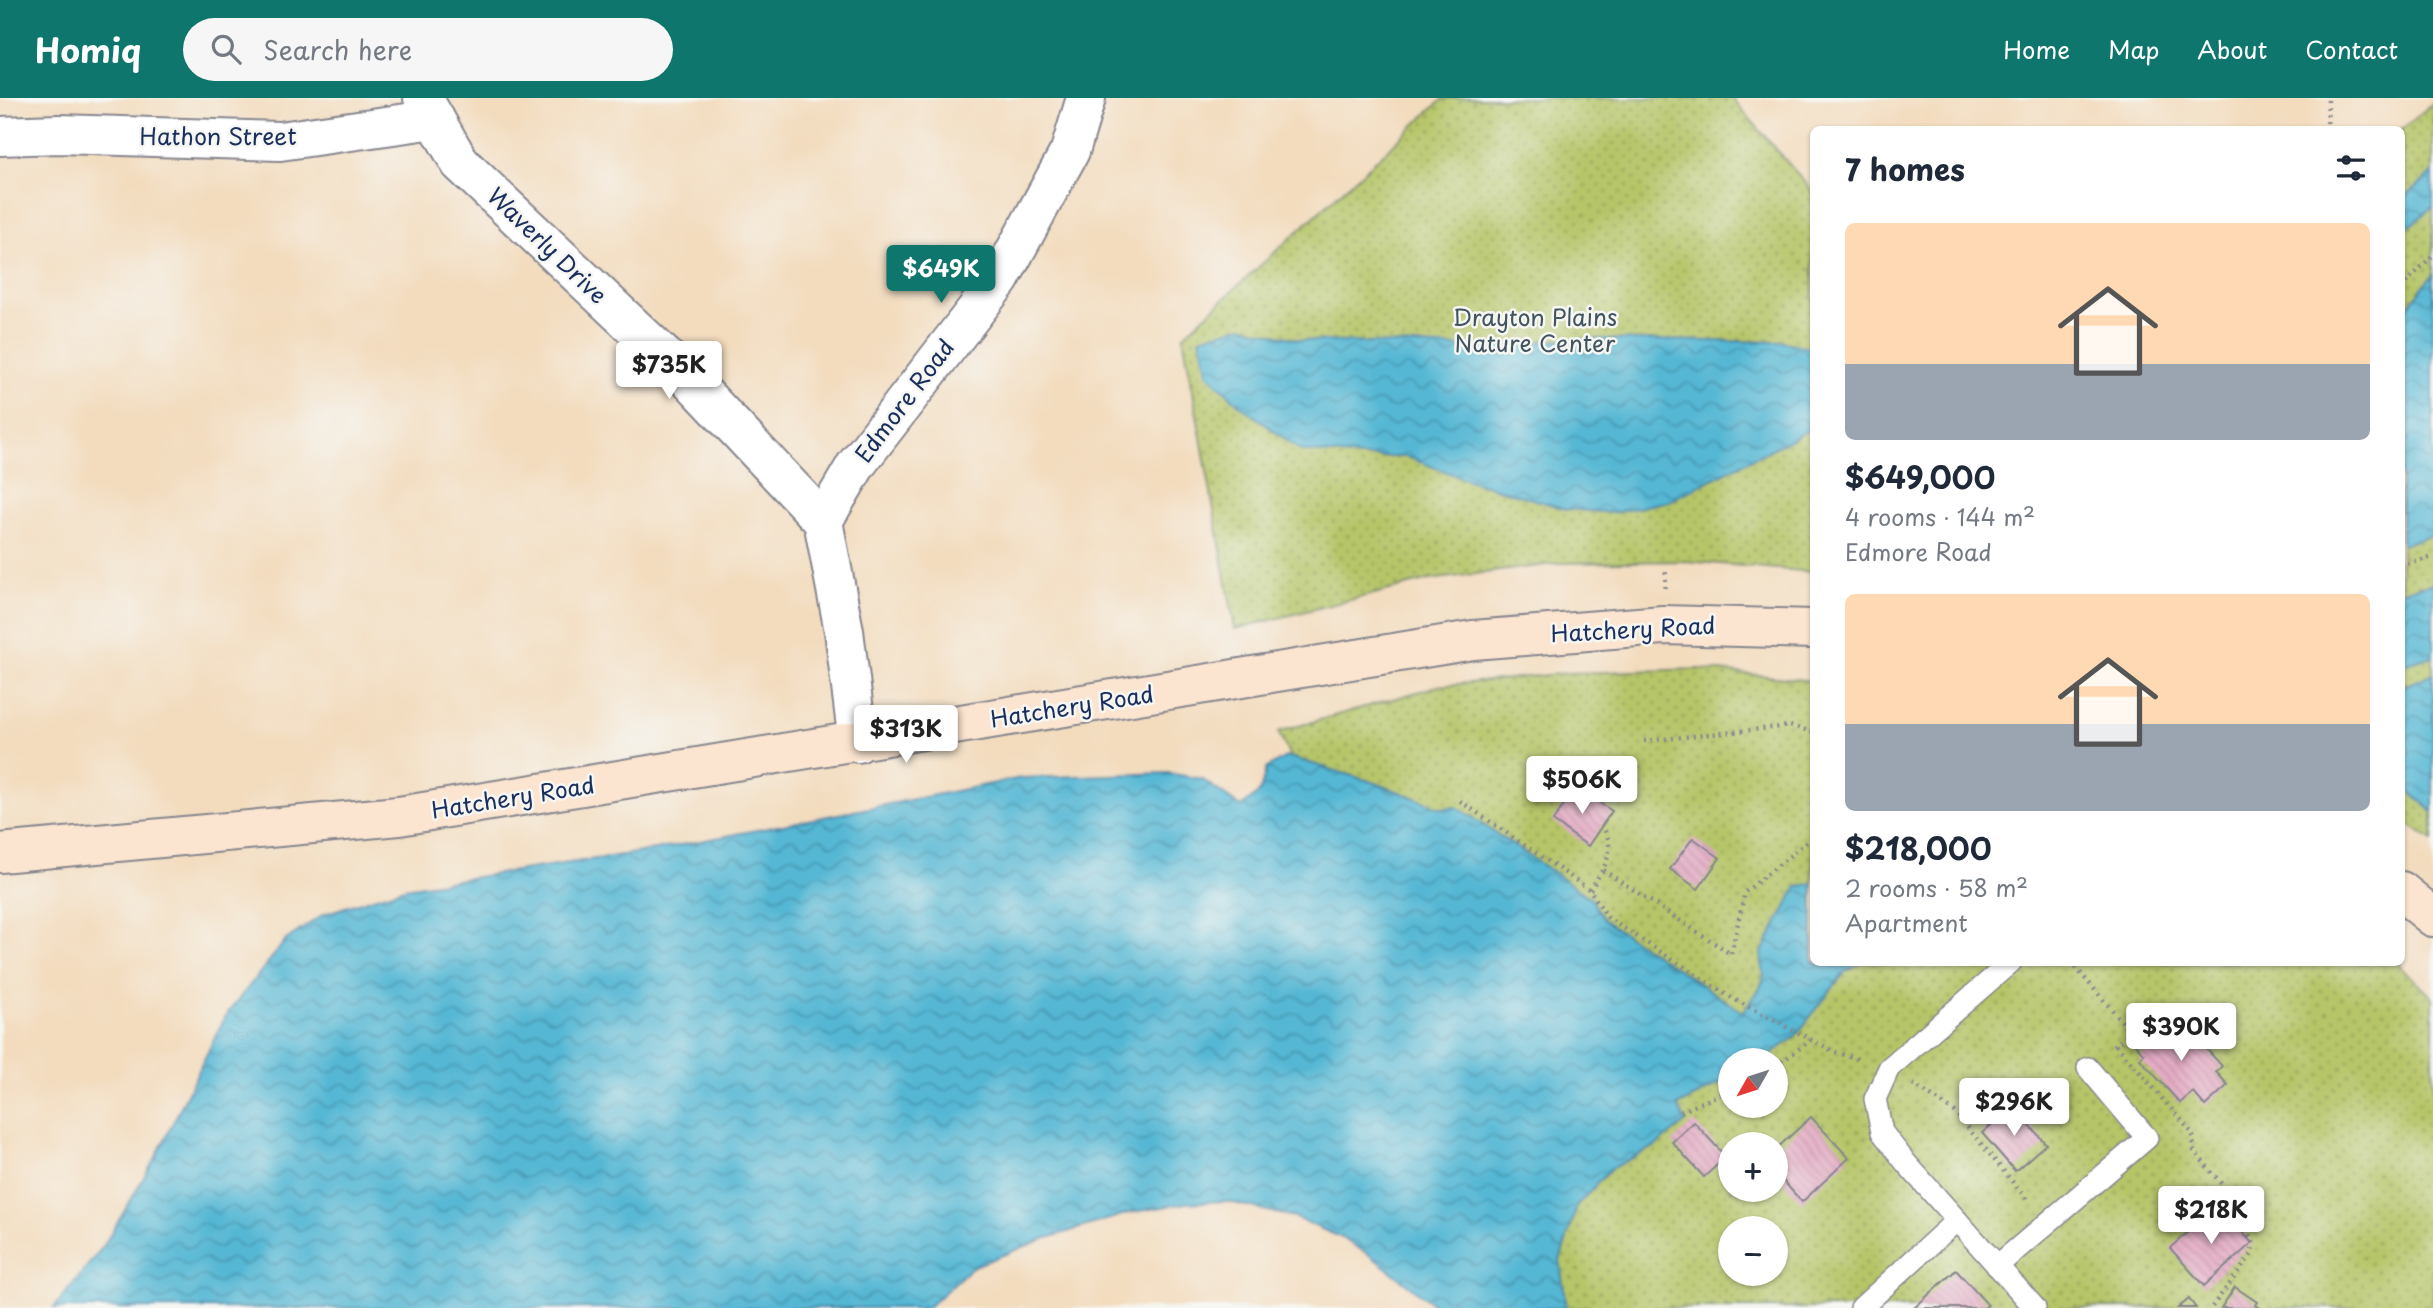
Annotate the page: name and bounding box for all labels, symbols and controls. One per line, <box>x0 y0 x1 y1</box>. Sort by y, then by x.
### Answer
search box <box>183 18 673 81</box>
text: Homiq <box>35 24 141 74</box>
icon: search <box>207 30 245 68</box>
text: Search here <box>263 30 412 69</box>
text: Home <box>2003 31 2070 67</box>
text: Map <box>2108 31 2159 67</box>
text: About <box>2197 31 2267 67</box>
text: Contact <box>2305 31 2398 67</box>
street label: Hathon Street <box>139 118 297 153</box>
text: 7 homes <box>1845 146 1965 191</box>
icon: filters <box>2332 149 2370 187</box>
street label: Waverly Drive <box>480 179 616 311</box>
pin: $649K <box>892 246 990 305</box>
text: $649K <box>902 250 980 285</box>
icon: home <box>2045 268 2171 394</box>
park label: Drayton Plains Nature Center <box>1453 299 1617 360</box>
street label: Edmore Road <box>846 331 962 469</box>
pin: $735K <box>620 342 718 401</box>
text: $735K <box>632 346 706 381</box>
text: $649,000 <box>1845 454 1995 499</box>
text: 4 rooms · 144 m² <box>1845 499 2035 534</box>
text: Edmore Road <box>1845 534 1992 569</box>
street label: Hatchery Road <box>1549 607 1716 650</box>
icon: home <box>2045 639 2171 765</box>
street label: Hatchery Road <box>987 675 1156 736</box>
pin: $313K <box>857 706 955 765</box>
text: $313K <box>870 710 942 745</box>
pin: $506K <box>1533 756 1631 816</box>
text: $506K <box>1542 761 1622 796</box>
street label: Hatchery Road <box>428 766 597 827</box>
text: $218,000 <box>1845 825 1992 870</box>
text: 2 rooms · 58 m² <box>1845 870 2028 905</box>
text: Apartment <box>1845 905 1968 940</box>
pin: $390K <box>2132 1004 2230 1063</box>
text: $390K <box>2142 1008 2220 1043</box>
north arrow <box>1718 1048 1788 1118</box>
map controls <box>1718 1048 1788 1286</box>
pin: $296K <box>1965 1079 2063 1138</box>
text: $296K <box>1975 1083 2053 1118</box>
button: + <box>1718 1132 1788 1202</box>
pin: $218K <box>2162 1186 2260 1246</box>
text: $218K <box>2174 1191 2248 1226</box>
button: − <box>1718 1216 1788 1286</box>

